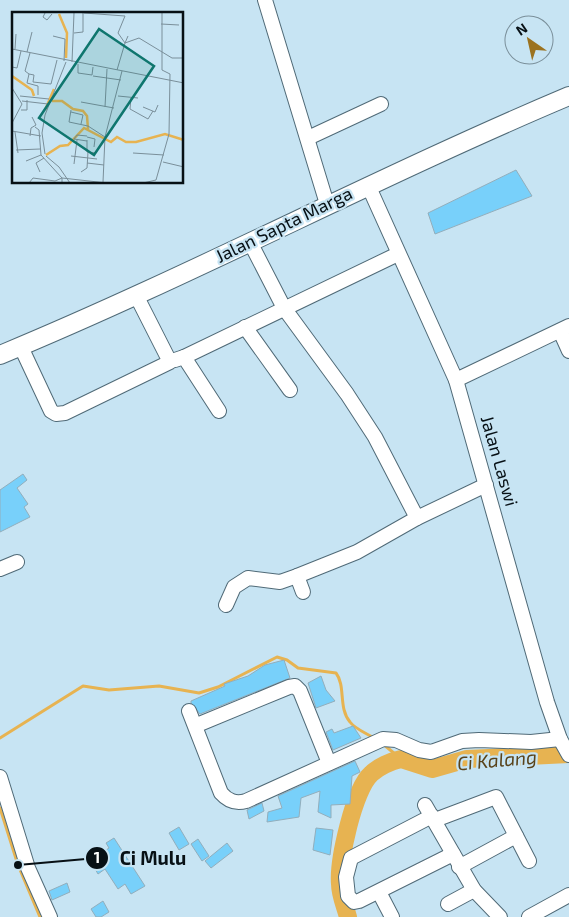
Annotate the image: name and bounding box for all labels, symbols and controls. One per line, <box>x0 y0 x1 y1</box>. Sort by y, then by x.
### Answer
inset map <box>12 12 184 184</box>
north arrow <box>504 15 554 65</box>
text: N <box>513 19 530 39</box>
street label: Jalan Sapta Marga <box>212 181 356 267</box>
street label: Jalan Laswi <box>477 413 523 509</box>
water label: Ci Kalang <box>456 745 538 774</box>
callout: Ci Mulu <box>84 841 196 875</box>
text: Ci Mulu <box>120 846 186 869</box>
text: 1 <box>94 848 100 866</box>

